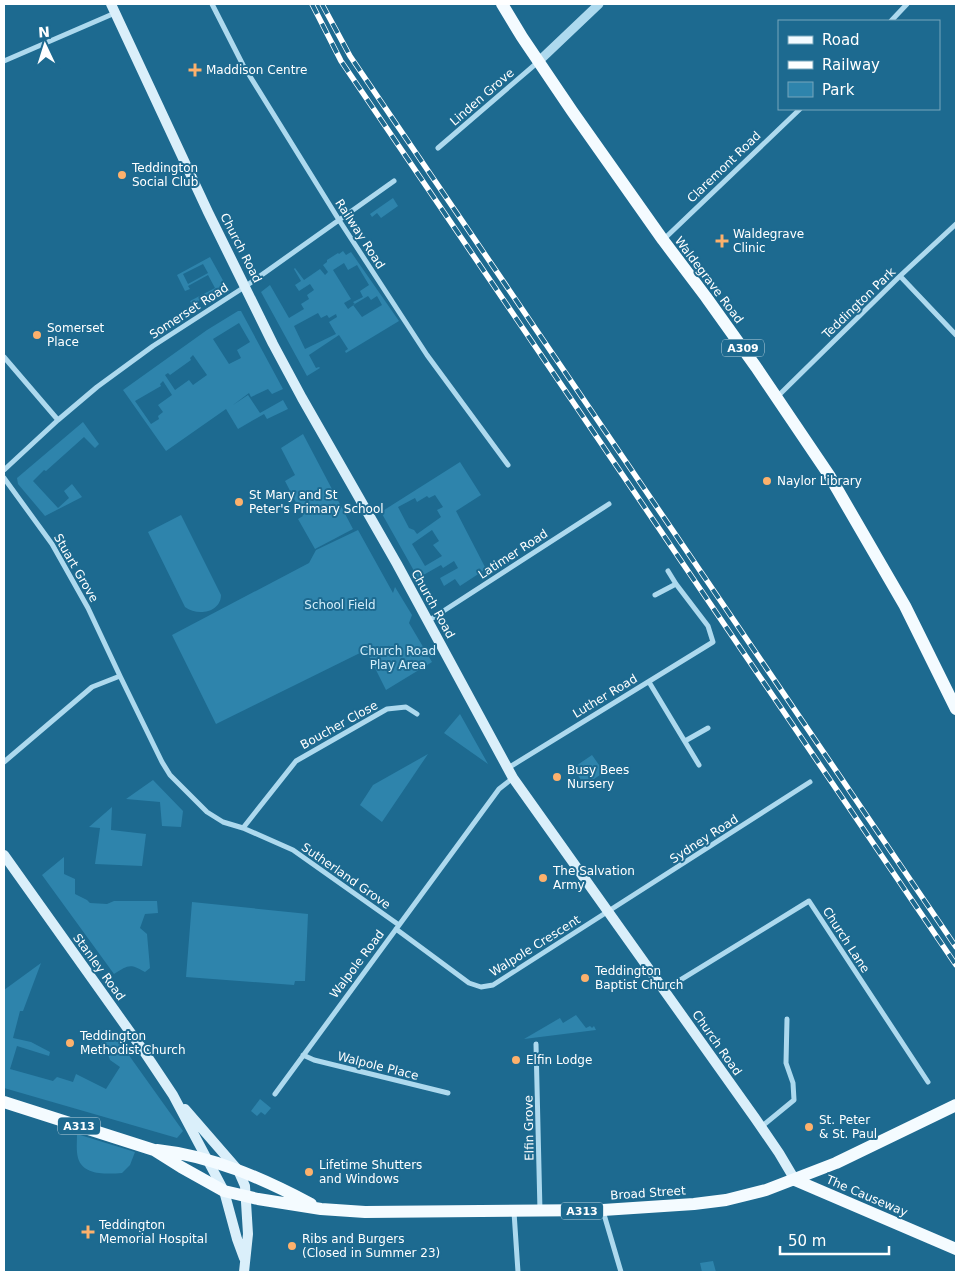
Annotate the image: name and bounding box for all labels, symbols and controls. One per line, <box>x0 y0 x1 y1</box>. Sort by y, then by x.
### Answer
north arrow <box>20 20 70 70</box>
legend <box>778 20 940 110</box>
text: N <box>38 24 50 40</box>
text: Road <box>822 31 860 49</box>
text: Railway <box>822 56 880 74</box>
marker: Maddison Centre <box>188 63 202 77</box>
place label: Maddison Centre <box>206 63 307 77</box>
street label: Linden Grove <box>447 66 517 128</box>
text: Park <box>822 81 855 99</box>
street label: Claremont Road <box>684 128 764 206</box>
place label: Teddington Social Club <box>131 161 198 189</box>
marker: Teddington Social Club <box>116 169 128 181</box>
street label: Railway Road <box>332 197 388 271</box>
street label: Church Road <box>217 211 265 285</box>
place label: Waldegrave Clinic <box>733 227 804 255</box>
street label: Waldegrave Road <box>672 234 746 326</box>
marker: Waldegrave Clinic <box>715 234 729 248</box>
street label: Teddington Park <box>819 265 898 342</box>
street label: Somerset Road <box>147 280 231 342</box>
place label: Somerset Place <box>47 321 105 349</box>
marker: Somerset Place <box>31 329 43 341</box>
road number: A309 <box>722 339 764 356</box>
place label: Naylor Library <box>777 474 862 488</box>
marker: Naylor Library <box>761 475 773 487</box>
place label: St Mary and St Peter's Primary School <box>249 488 384 516</box>
marker: St Mary and St Peter's Primary School <box>233 496 245 508</box>
street label: Latimer Road <box>476 526 550 582</box>
street label: Stuart Grove <box>51 531 101 605</box>
street label: Church Road <box>408 567 458 641</box>
park label: School Field <box>304 598 376 612</box>
park label: Church Road Play Area <box>360 644 436 672</box>
street label: Luther Road <box>570 671 640 721</box>
street label: Boucher Close <box>298 698 380 752</box>
place label: Busy Bees Nursery <box>567 763 629 791</box>
marker: Busy Bees Nursery <box>551 771 563 783</box>
street label: Sydney Road <box>667 812 741 866</box>
street label: Sutherland Grove <box>299 840 393 912</box>
place label: The Salvation Army <box>552 864 635 892</box>
marker: The Salvation Army <box>537 872 549 884</box>
street label: Church Lane <box>820 905 872 975</box>
street label: Walpole Crescent <box>487 912 583 980</box>
street label: Walpole Road <box>327 927 387 1001</box>
street label: Stanley Road <box>70 931 128 1003</box>
place label: Teddington Baptist Church <box>594 964 683 992</box>
marker: Teddington Baptist Church <box>579 972 591 984</box>
street label: Church Road <box>689 1008 745 1078</box>
place label: Teddington Methodist Church <box>79 1029 186 1057</box>
marker: Teddington Methodist Church <box>64 1037 76 1049</box>
street label: Walpole Place <box>336 1049 420 1083</box>
place label: Elfin Lodge <box>526 1053 592 1067</box>
marker: Elfin Lodge <box>510 1054 522 1066</box>
street label: Elfin Grove <box>521 1095 537 1161</box>
place label: St. Peter & St. Paul <box>819 1113 877 1141</box>
road number: A313 <box>58 1118 100 1134</box>
marker: St. Peter & St. Paul <box>803 1121 815 1133</box>
place label: Lifetime Shutters and Windows <box>319 1158 422 1186</box>
marker: Lifetime Shutters and Windows <box>303 1166 315 1178</box>
street label: The Causeway <box>823 1172 910 1220</box>
street label: Broad Street <box>610 1183 686 1203</box>
road number: A313 <box>561 1202 603 1220</box>
place label: Teddington Memorial Hospital <box>98 1218 208 1246</box>
scale bar <box>780 1224 889 1256</box>
marker: Teddington Memorial Hospital <box>81 1225 95 1239</box>
place label: Ribs and Burgers (Closed in Summer 23) <box>302 1232 440 1260</box>
text: 50 m <box>788 1232 826 1250</box>
marker: Ribs and Burgers (Closed in Summer 23) <box>286 1240 298 1252</box>

